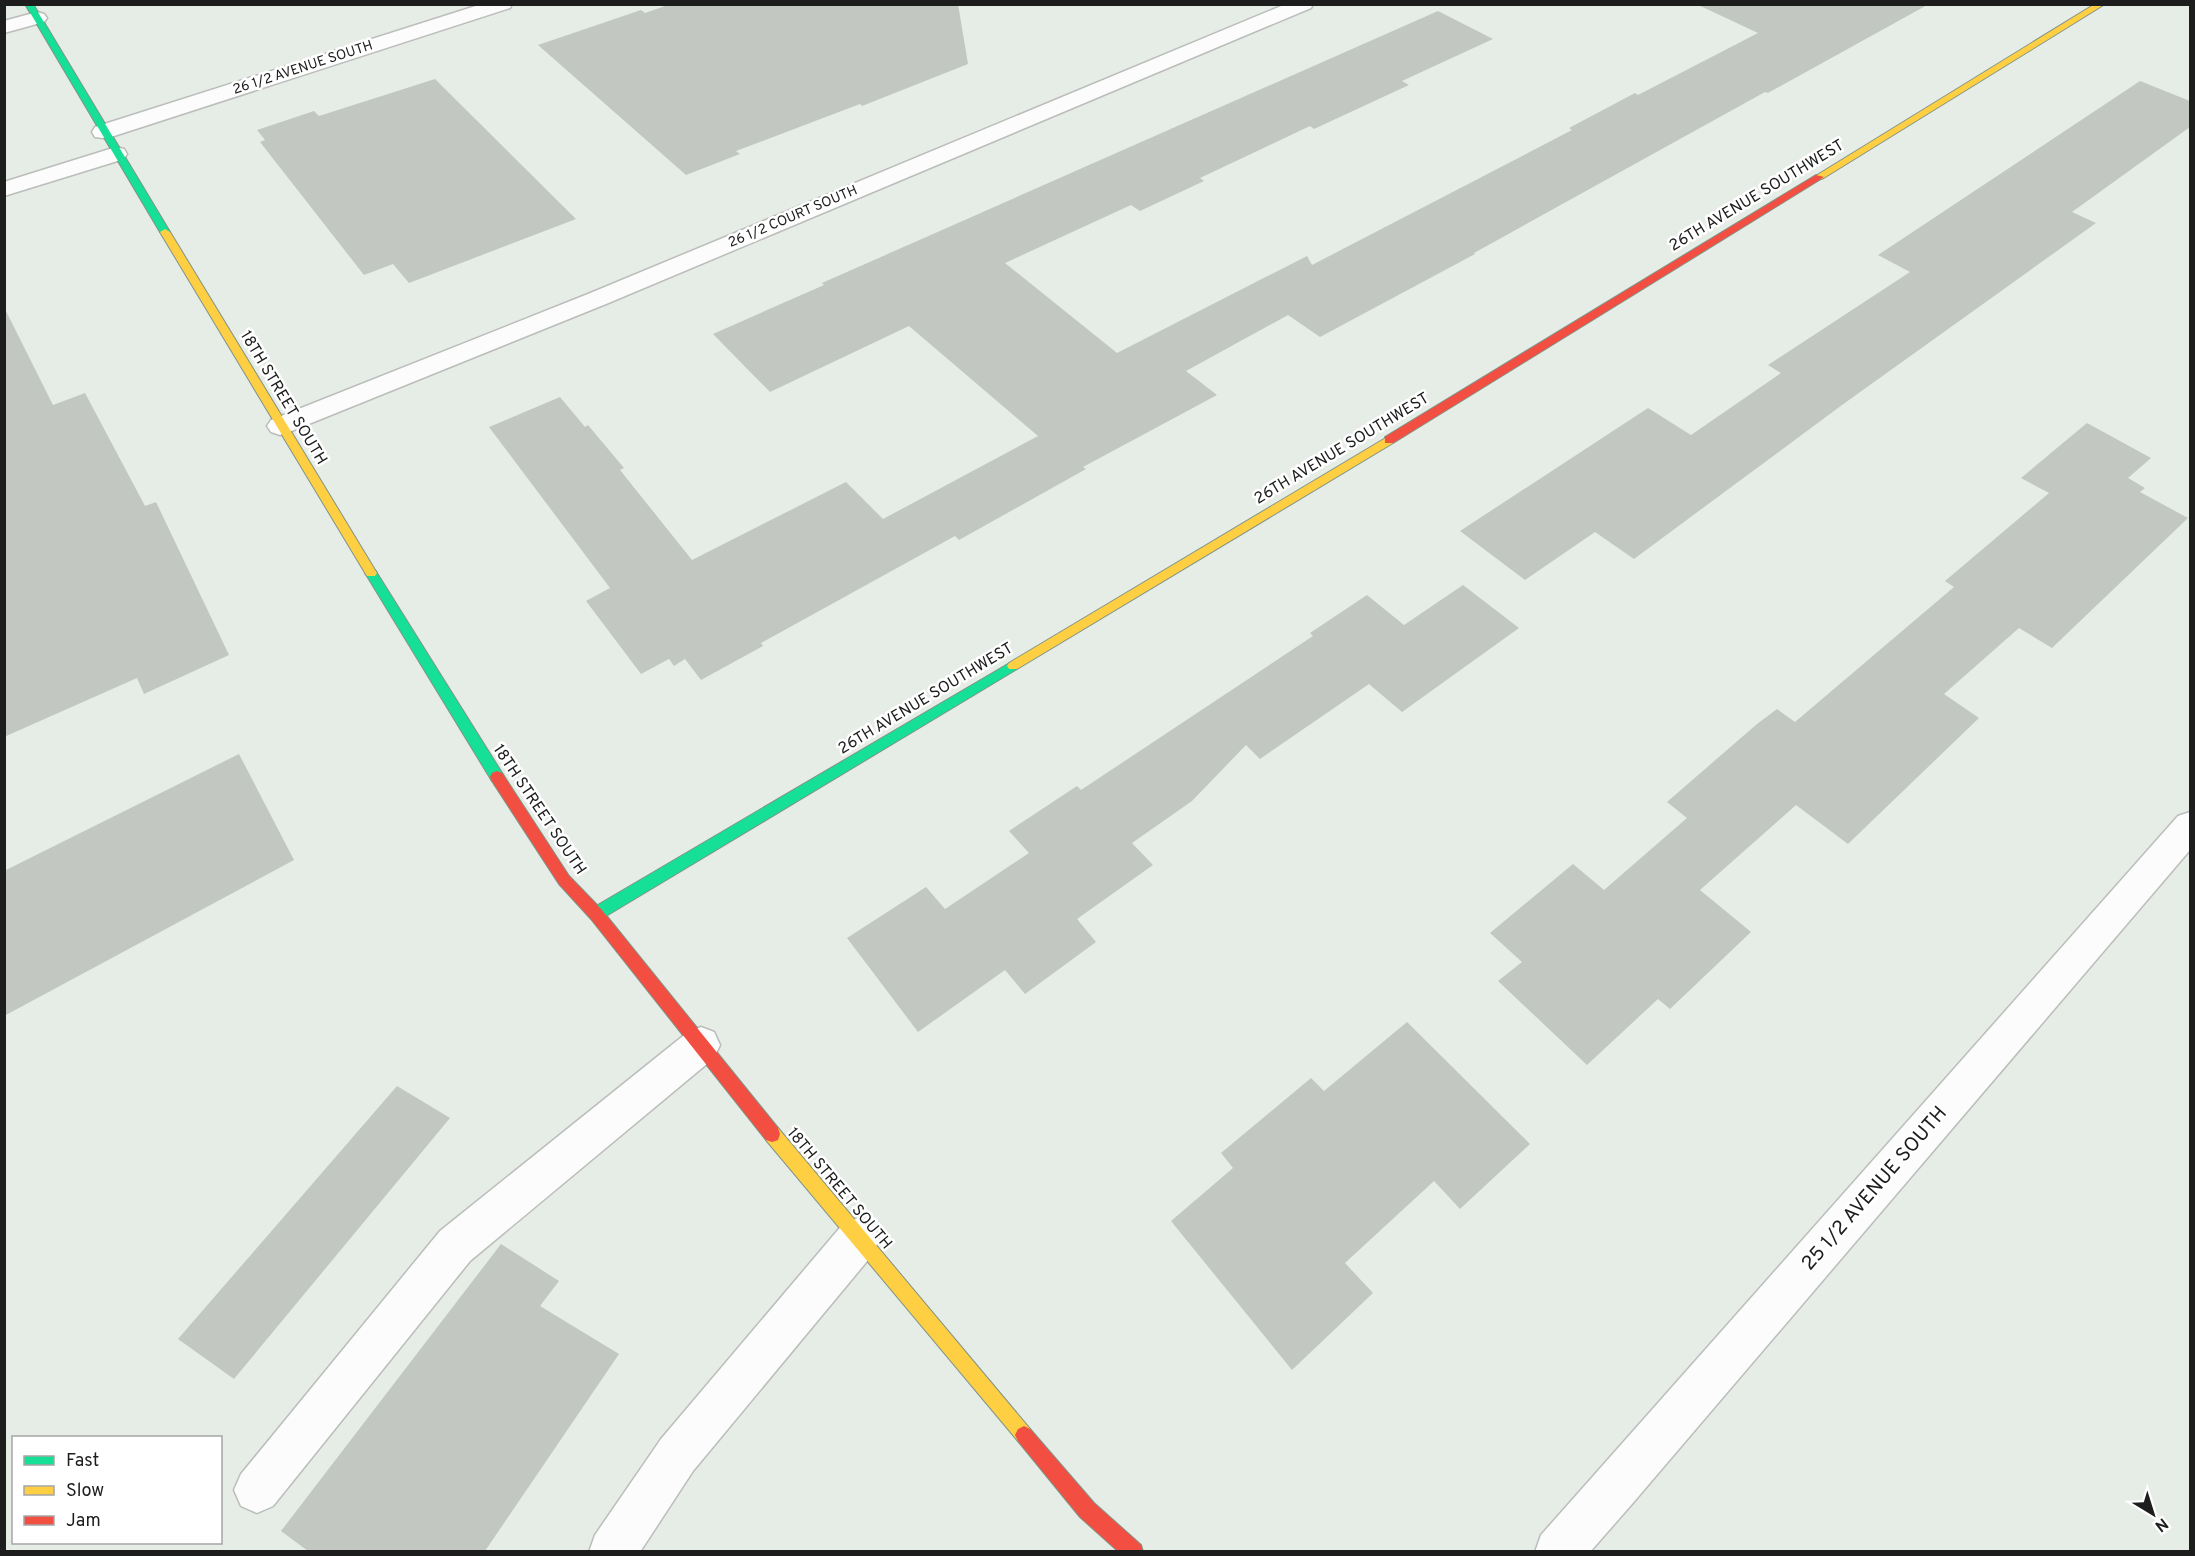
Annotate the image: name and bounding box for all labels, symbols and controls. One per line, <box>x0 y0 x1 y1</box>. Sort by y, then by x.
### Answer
street label: 26 1/2 AVENUE SOUTH <box>231 37 375 99</box>
street label: 26TH AVENUE SOUTHWEST <box>1666 136 1848 256</box>
street label: 26 1/2 COURT SOUTH <box>726 182 860 252</box>
street label: 18TH STREET SOUTH <box>235 327 331 469</box>
street label: 26TH AVENUE SOUTHWEST <box>1251 389 1433 509</box>
street label: 26TH AVENUE SOUTHWEST <box>835 639 1017 759</box>
street label: 18TH STREET SOUTH <box>488 741 590 879</box>
street label: 25 1/2 AVENUE SOUTH <box>1796 1101 1954 1277</box>
street label: 18TH STREET SOUTH <box>782 1124 896 1254</box>
legend <box>12 1436 222 1544</box>
text: Fast <box>66 1450 99 1473</box>
text: Slow <box>66 1480 104 1503</box>
north arrow <box>2123 1484 2183 1544</box>
text: Jam <box>66 1510 101 1533</box>
text: N <box>2150 1513 2172 1536</box>

